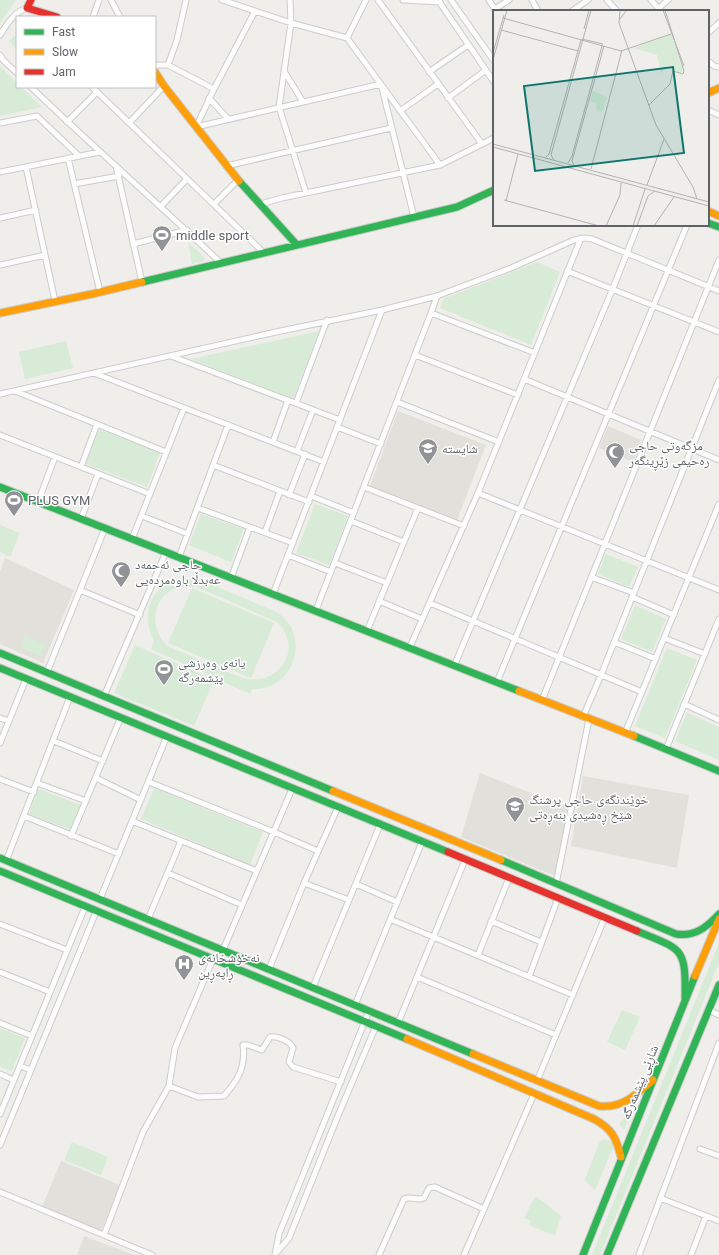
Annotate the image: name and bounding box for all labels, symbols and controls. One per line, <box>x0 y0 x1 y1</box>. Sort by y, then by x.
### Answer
inset map <box>493 10 709 226</box>
legend <box>16 16 156 88</box>
text: Fast <box>52 25 75 39</box>
text: Slow <box>52 45 78 59</box>
text: Jam <box>52 65 76 79</box>
sports icon: middle sport <box>151 224 173 252</box>
place label: middle sport <box>176 228 249 243</box>
school or university icon: شایستە <box>417 437 439 465</box>
place label: مزگەوتی حاجی رەحیمی زێڕینگەر <box>628 438 710 471</box>
place label: شایستە <box>442 441 477 456</box>
mosque icon: مزگەوتی حاجی رەحیمی زێڕینگەر <box>604 441 626 469</box>
sports icon: PLUS GYM <box>3 489 25 517</box>
place label: PLUS GYM <box>28 493 90 508</box>
place label: حاجی ئەحمەد عەبدڵا باوەمردەیی <box>135 557 221 588</box>
mosque icon: حاجی ئەحمەد عەبدڵا باوەمردەیی <box>110 560 132 588</box>
place label: یانەی وەرزشی پێشمەرگە <box>178 655 245 686</box>
sports icon: یانەی وەرزشی پێشمەرگە <box>153 658 175 686</box>
place label: خوێندنگەی حاجی پرشنگ شێخ ڕەشیدی بنەڕەتی <box>529 792 649 825</box>
school or university icon: خوێندنگەی حاجی پرشنگ شێخ ڕەشیدی بنەڕەتی <box>504 795 526 823</box>
place label: نەخۆشخانەی ڕاپەڕین <box>198 950 260 983</box>
hospital icon: نەخۆشخانەی ڕاپەڕین <box>173 953 195 981</box>
street label: شاڕێی پێشمەرگە <box>618 1043 664 1123</box>

